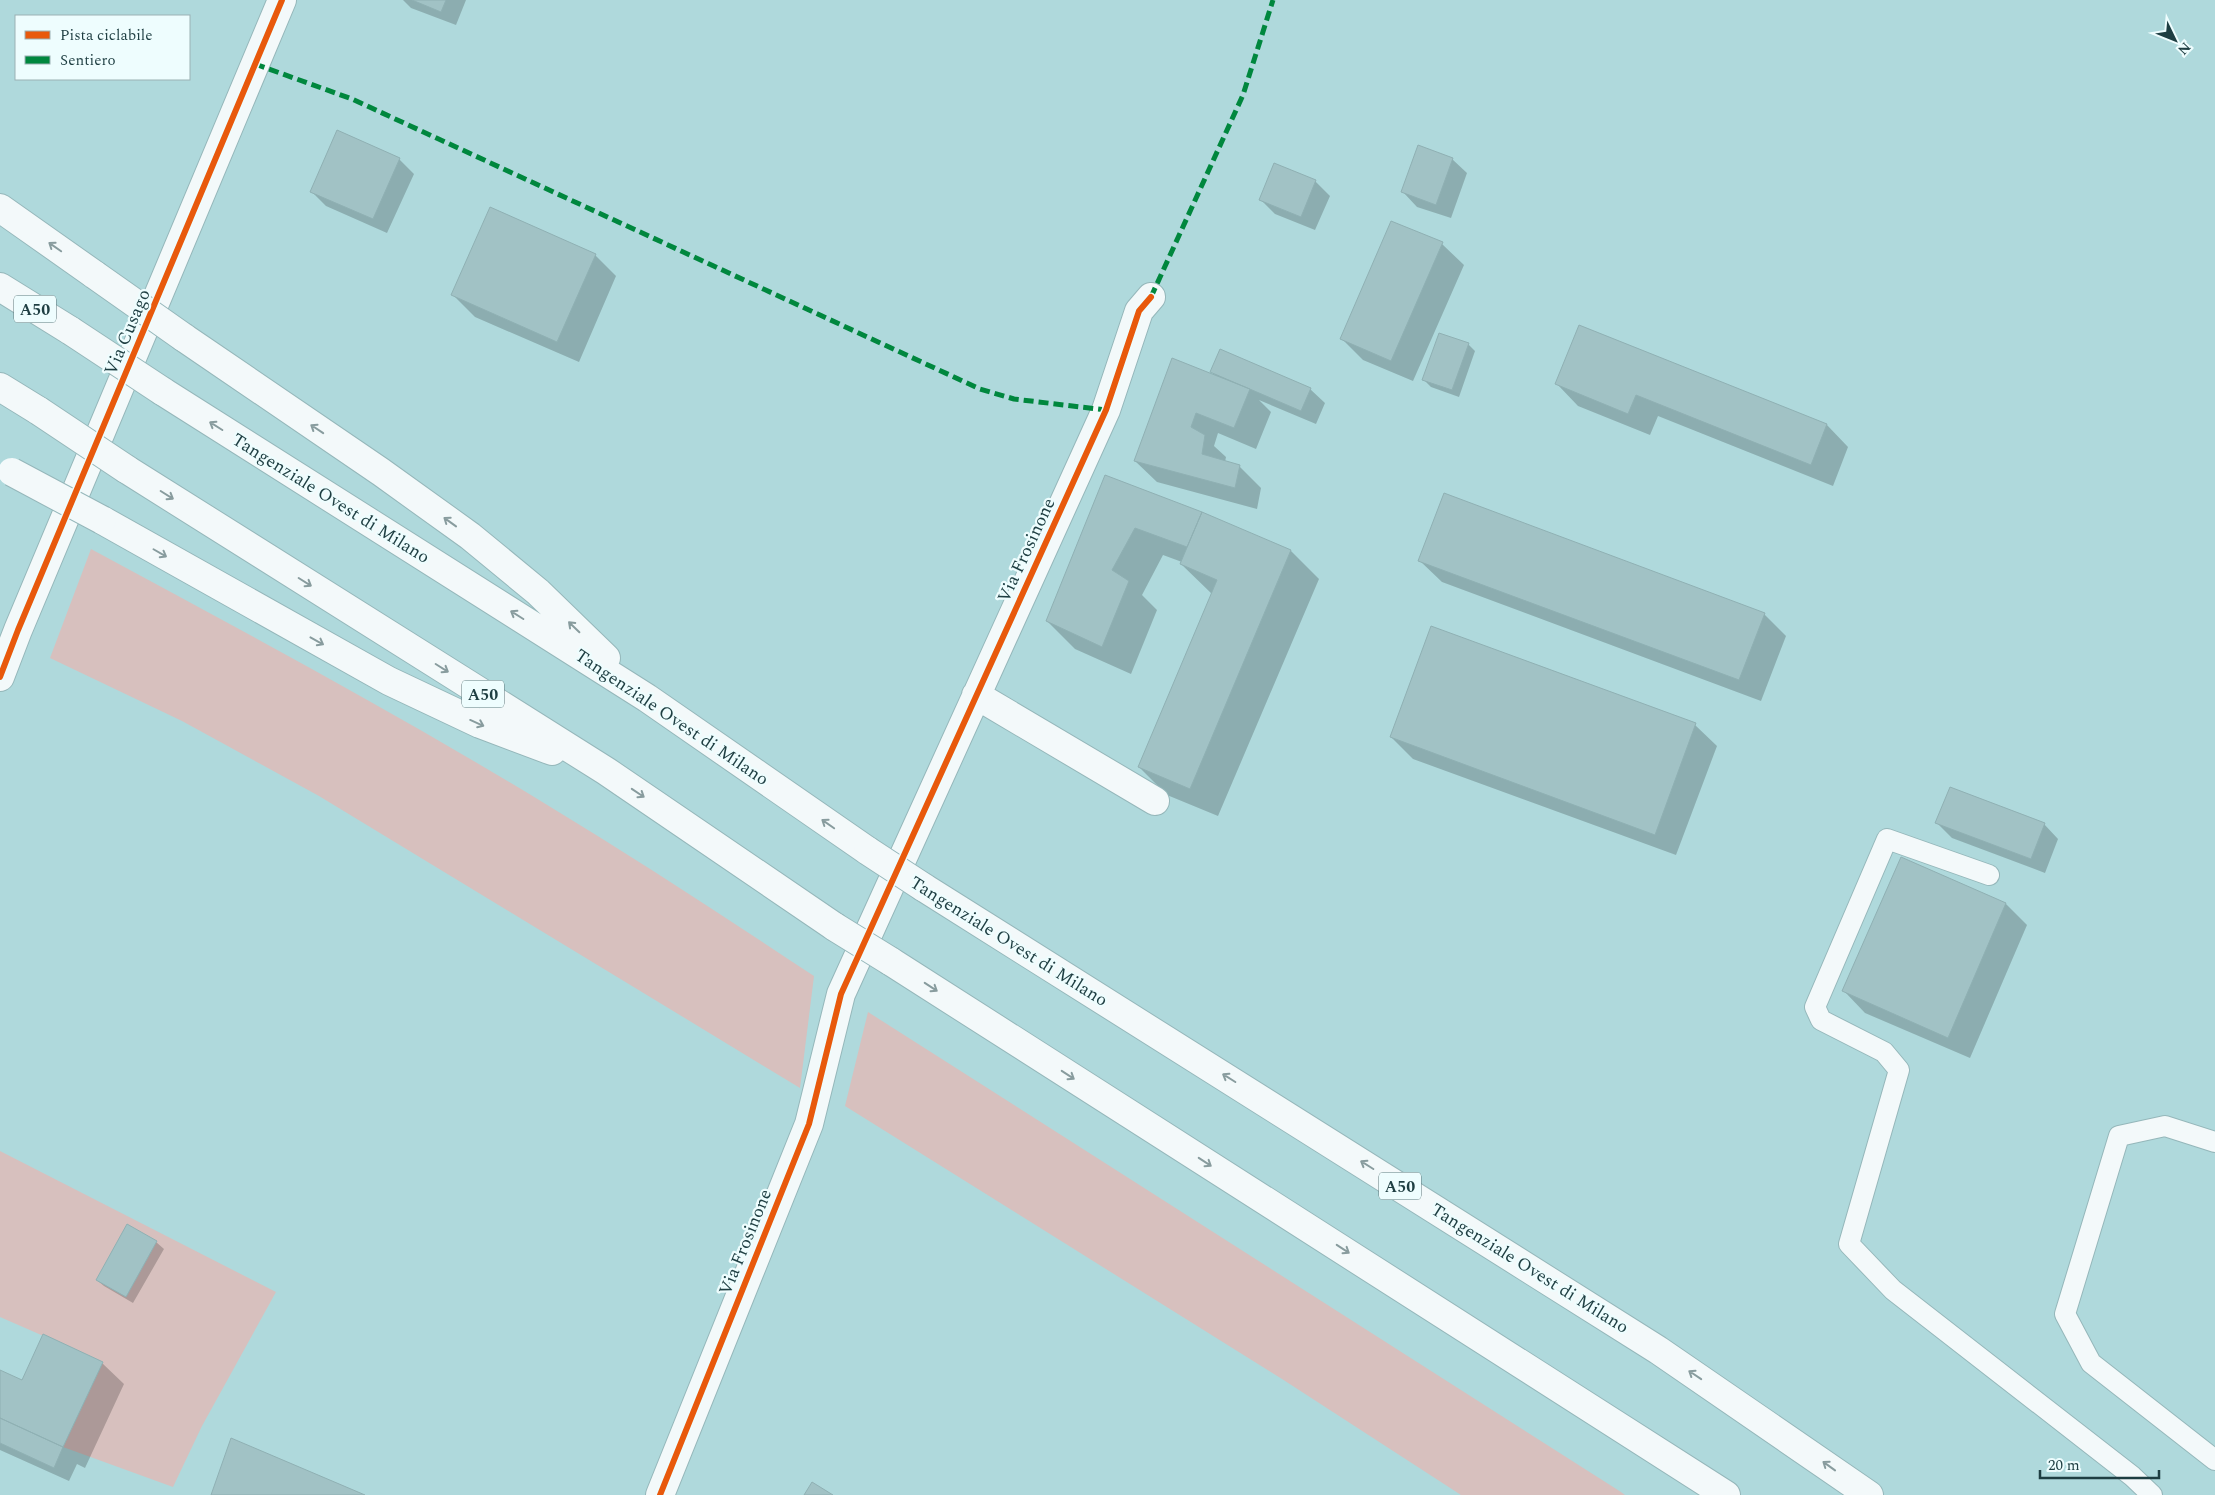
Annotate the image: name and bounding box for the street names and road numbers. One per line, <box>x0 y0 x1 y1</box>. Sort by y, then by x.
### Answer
street label: Via Cusago <box>97 285 158 379</box>
road number: A50 <box>14 296 56 322</box>
street label: Tangenziale Ovest di Milano <box>226 426 435 571</box>
street label: Via Frosinone <box>990 494 1062 607</box>
street label: Tangenziale Ovest di Milano <box>569 642 774 793</box>
road number: A50 <box>462 681 504 708</box>
street label: Tangenziale Ovest di Milano <box>904 869 1113 1014</box>
road number: A50 <box>1379 1172 1421 1200</box>
street label: Via Frosinone <box>712 1185 779 1299</box>
street label: Tangenziale Ovest di Milano <box>1425 1196 1634 1341</box>

